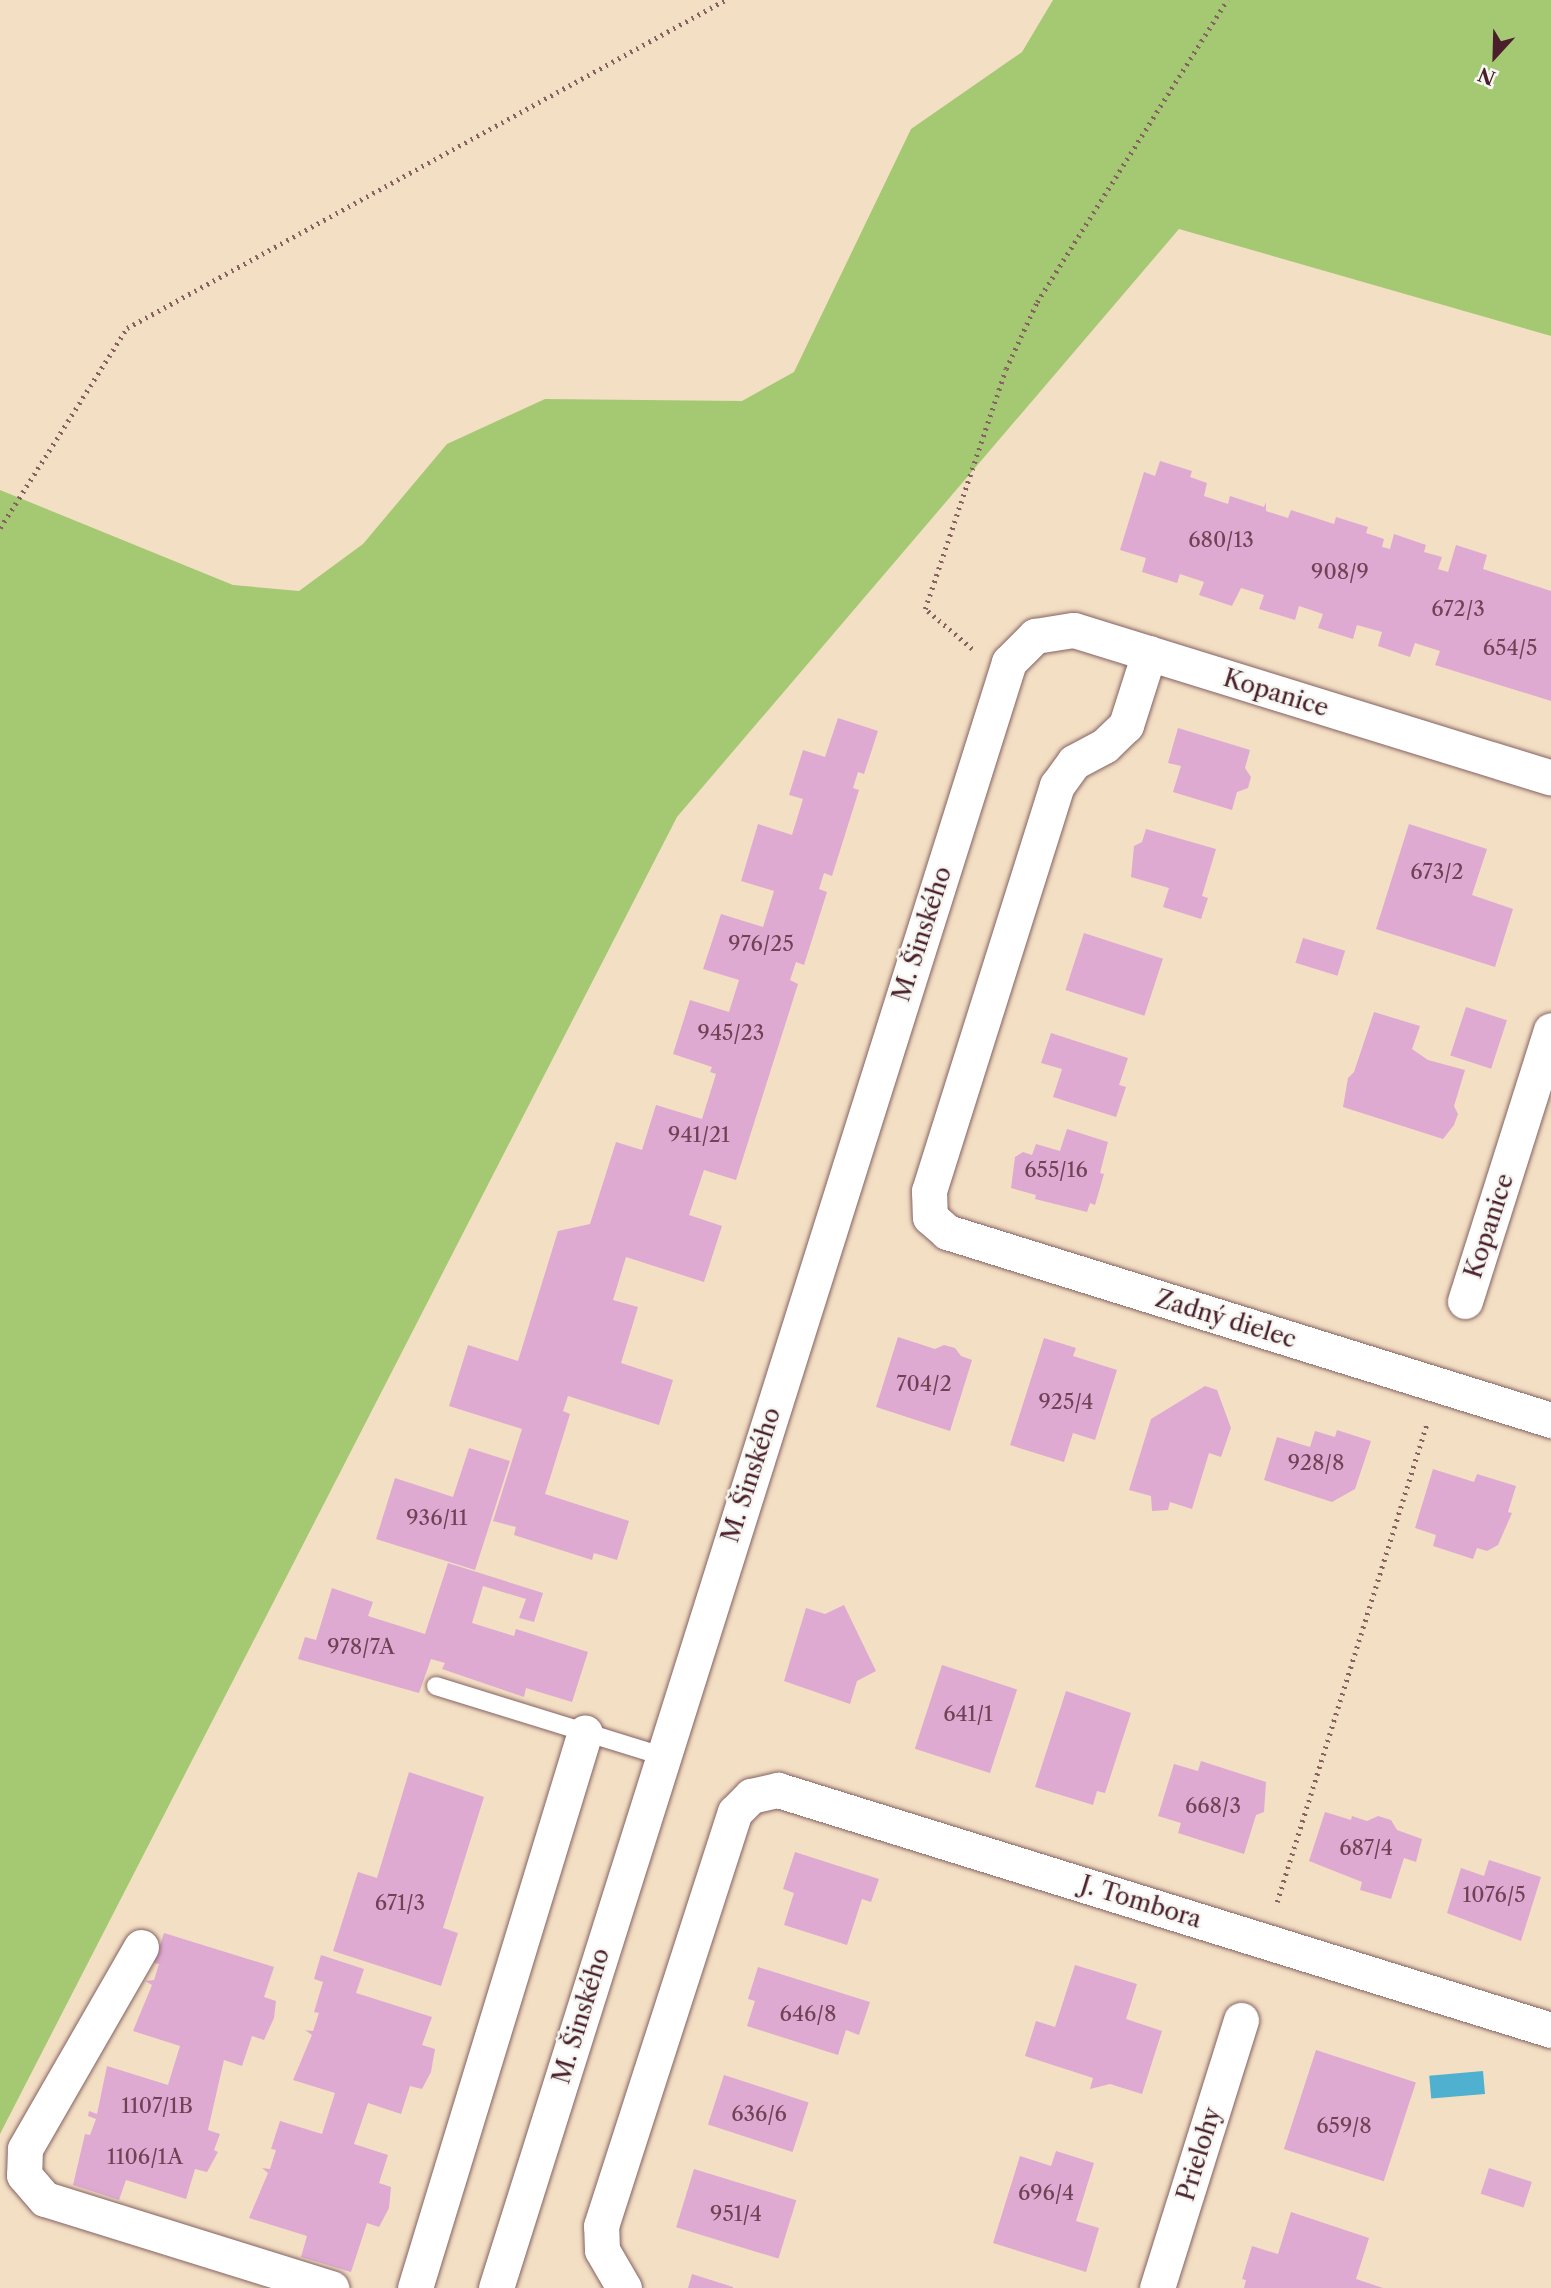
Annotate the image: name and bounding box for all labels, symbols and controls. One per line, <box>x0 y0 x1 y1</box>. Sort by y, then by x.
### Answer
north arrow <box>1460 21 1530 91</box>
text: N <box>1475 62 1499 90</box>
house number: 680/13 <box>1188 527 1254 553</box>
house number: 908/9 <box>1311 559 1369 585</box>
house number: 672/3 <box>1431 596 1485 622</box>
house number: 654/5 <box>1483 635 1537 661</box>
street label: Kopanice <box>1220 663 1332 723</box>
house number: 673/2 <box>1410 859 1464 885</box>
street label: M. Šinského <box>887 863 957 1005</box>
house number: 976/25 <box>728 931 794 957</box>
house number: 945/23 <box>698 1020 764 1046</box>
house number: 941/21 <box>668 1122 730 1148</box>
house number: 655/16 <box>1024 1157 1088 1183</box>
street label: Kopanice <box>1459 1170 1519 1282</box>
street label: Zadný dielec <box>1152 1284 1300 1354</box>
house number: 704/2 <box>896 1371 952 1397</box>
house number: 925/4 <box>1039 1389 1093 1415</box>
street label: M. Šinského <box>716 1404 786 1546</box>
house number: 928/8 <box>1288 1450 1344 1476</box>
house number: 936/11 <box>406 1505 468 1531</box>
house number: 978/7A <box>327 1634 395 1660</box>
house number: 641/1 <box>943 1701 993 1727</box>
house number: 668/3 <box>1185 1793 1241 1819</box>
house number: 687/4 <box>1339 1835 1393 1861</box>
street label: J. Tombora <box>1077 1870 1205 1934</box>
house number: 1076/5 <box>1462 1882 1526 1908</box>
house number: 671/3 <box>375 1890 425 1916</box>
street label: M. Šinského <box>547 1945 615 2087</box>
house number: 646/8 <box>780 2001 836 2027</box>
house number: 1107/1B <box>121 2093 193 2119</box>
house number: 636/6 <box>731 2101 787 2127</box>
street label: Prielohy <box>1171 2104 1227 2204</box>
house number: 659/8 <box>1316 2113 1372 2139</box>
house number: 1106/1A <box>107 2144 183 2170</box>
house number: 696/4 <box>1018 2180 1074 2206</box>
house number: 951/4 <box>710 2201 762 2227</box>

